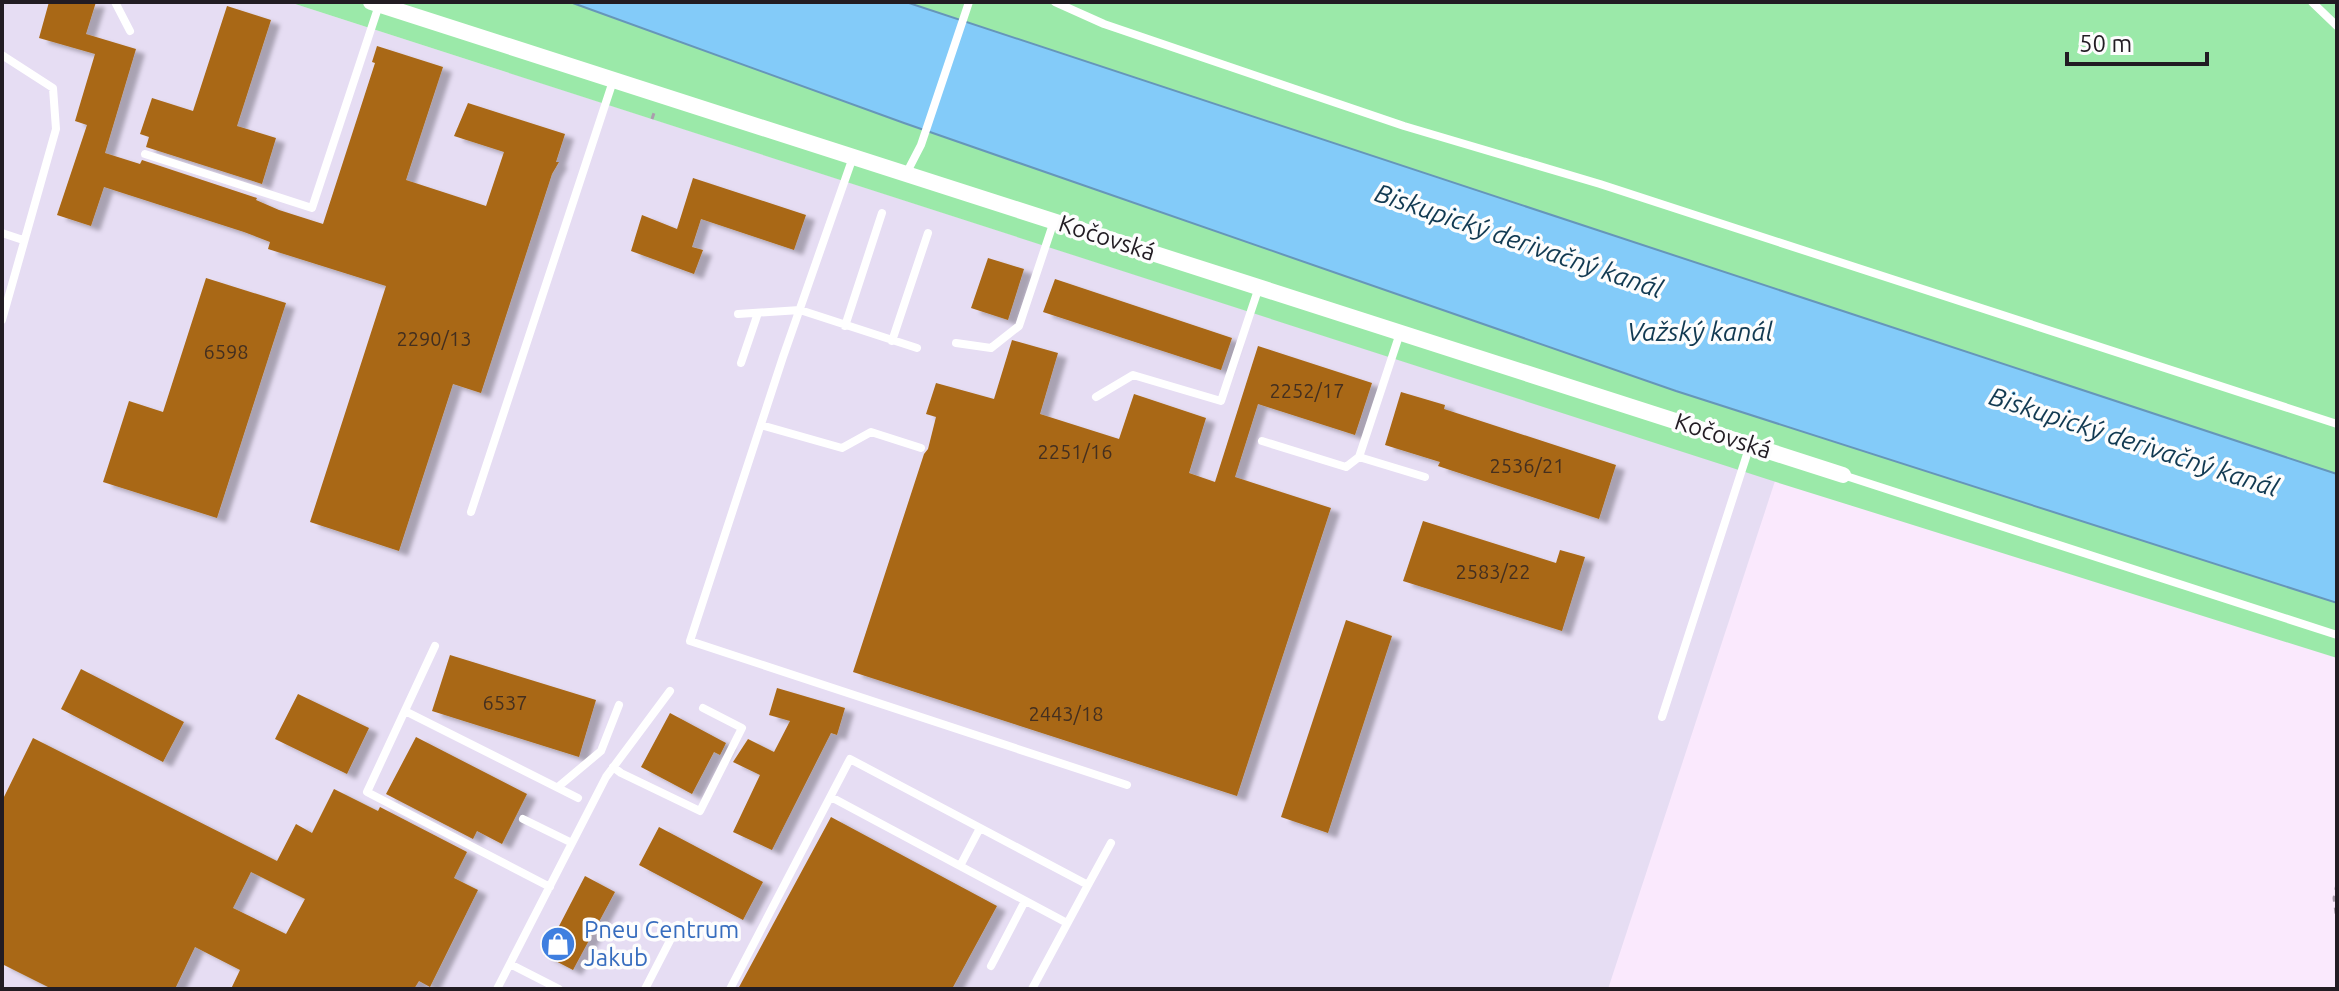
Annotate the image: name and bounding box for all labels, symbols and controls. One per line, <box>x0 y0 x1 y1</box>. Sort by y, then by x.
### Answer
scale bar <box>2067 16 2207 66</box>
text: 50 m <box>2079 30 2132 57</box>
water label: Biskupický derivačný kanál <box>1371 178 1667 304</box>
street label: Kočovská <box>1055 209 1159 266</box>
water label: Važský kanál <box>1627 317 1773 346</box>
house number: 2290/13 <box>396 327 472 350</box>
house number: 6598 <box>203 340 249 363</box>
house number: 2252/17 <box>1269 379 1345 402</box>
water label: Biskupický derivačný kanál <box>1986 381 2283 502</box>
street label: Kočovská <box>1671 407 1775 464</box>
house number: 2251/16 <box>1037 440 1113 463</box>
house number: 2536/21 <box>1489 454 1565 477</box>
house number: 2583/22 <box>1455 560 1531 583</box>
house number: 6537 <box>482 691 528 714</box>
house number: 2443/18 <box>1028 702 1104 725</box>
place label: Pneu Centrum Jakub <box>584 916 739 971</box>
shop icon: Pneu Centrum Jakub <box>539 925 577 963</box>

